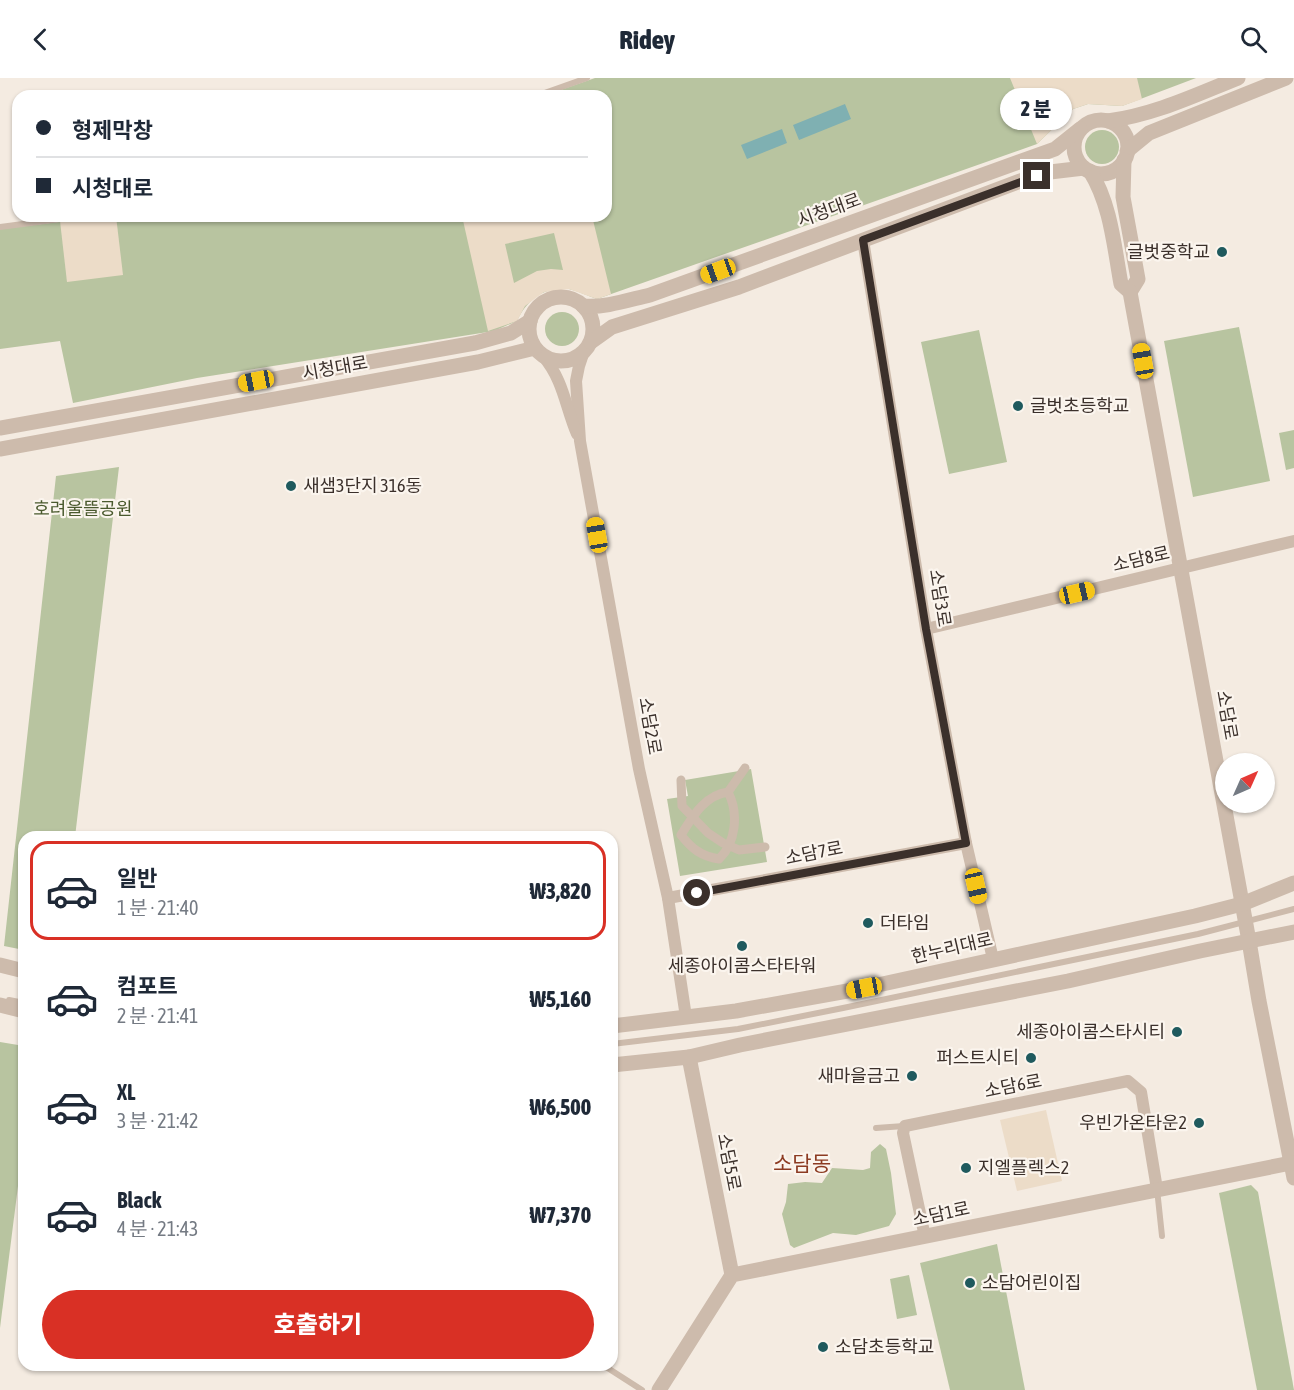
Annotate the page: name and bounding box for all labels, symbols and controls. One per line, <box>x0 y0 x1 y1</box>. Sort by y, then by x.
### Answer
icon: back <box>24 23 57 56</box>
icon: search <box>1237 23 1270 56</box>
text: Ridey <box>619 24 675 55</box>
callout: 2 분 <box>1001 89 1073 131</box>
text: 2 분 <box>1021 97 1051 120</box>
text: 형제막창 <box>72 117 153 143</box>
route end <box>1023 162 1050 189</box>
text: 시청대로 <box>72 175 153 201</box>
street label: 시청대로 <box>794 188 864 231</box>
place label: 글벗중학교 <box>1127 241 1210 262</box>
marker: 글벗중학교 <box>1215 245 1229 259</box>
car <box>698 256 738 286</box>
car <box>1131 342 1155 380</box>
street label: 시청대로 <box>300 351 369 384</box>
car <box>237 369 275 393</box>
place label: 글벗초등학교 <box>1030 395 1129 416</box>
marker: 글벗초등학교 <box>1011 399 1025 413</box>
place label: 새샘3단지 316동 <box>303 475 422 496</box>
marker: 새샘3단지 316동 <box>284 479 298 493</box>
park label: 호려울뜰공원 <box>33 498 133 519</box>
car <box>585 516 609 554</box>
street label: 소담8로 <box>1110 542 1172 575</box>
street label: 소담3로 <box>926 568 955 628</box>
car <box>1057 580 1097 606</box>
street label: 소담로 <box>1213 689 1242 741</box>
street label: 소담2로 <box>635 695 666 756</box>
north arrow <box>1215 753 1275 813</box>
map controls <box>1215 753 1275 813</box>
street label: 소담7로 <box>783 837 844 868</box>
icon: car <box>45 864 99 918</box>
text: 일반 <box>117 865 157 891</box>
car <box>963 866 989 906</box>
text: ₩3,820 <box>530 878 591 904</box>
route start <box>683 879 710 906</box>
text: 1 분 · 21:40 <box>117 896 198 919</box>
place label: 더타임 <box>880 912 930 933</box>
marker: 더타임 <box>861 916 875 930</box>
street label: 한누리대로 <box>909 928 995 967</box>
marker: 세종아이콤스타타워 <box>735 939 749 953</box>
place label: 세종아이콤스타타워 <box>667 955 817 976</box>
icon: car <box>45 972 99 1026</box>
text: 컴포트 <box>117 973 178 999</box>
car <box>845 976 883 1000</box>
text: ₩5,160 <box>530 986 591 1012</box>
text: 2 분 · 21:41 <box>117 1004 198 1027</box>
place label: 세종아이콤스타시티 <box>1016 1021 1165 1042</box>
marker: 세종아이콤스타시티 <box>1170 1025 1184 1039</box>
place label: 퍼스트시티 <box>936 1047 1019 1068</box>
marker: 퍼스트시티 <box>1024 1051 1038 1065</box>
place label: 새마을금고 <box>817 1065 900 1086</box>
marker: 새마을금고 <box>905 1069 919 1083</box>
street label: 소담6로 <box>982 1070 1043 1101</box>
text: XL <box>117 1079 135 1105</box>
icon: car <box>45 1080 99 1134</box>
text: ₩6,500 <box>530 1094 591 1120</box>
text: 3 분 · 21:42 <box>117 1109 198 1132</box>
place label: 우빈가온타운2 <box>1079 1112 1187 1133</box>
marker: 우빈가온타운2 <box>1192 1116 1206 1130</box>
street label: 소담5로 <box>714 1131 745 1192</box>
district label: 소담동 <box>773 1151 831 1175</box>
place label: 지엘플렉스2 <box>978 1157 1069 1178</box>
marker: 지엘플렉스2 <box>959 1161 973 1175</box>
text: Black <box>117 1187 161 1213</box>
icon: car <box>45 1188 99 1242</box>
street label: 소담1로 <box>910 1197 972 1230</box>
text: ₩7,370 <box>530 1202 591 1228</box>
text: 4 분 · 21:43 <box>117 1217 198 1240</box>
place label: 소담어린이집 <box>982 1272 1081 1293</box>
marker: 소담어린이집 <box>963 1276 977 1290</box>
button: 호출하기 <box>42 1290 594 1359</box>
place label: 소담초등학교 <box>835 1336 934 1357</box>
marker: 소담초등학교 <box>816 1340 830 1354</box>

